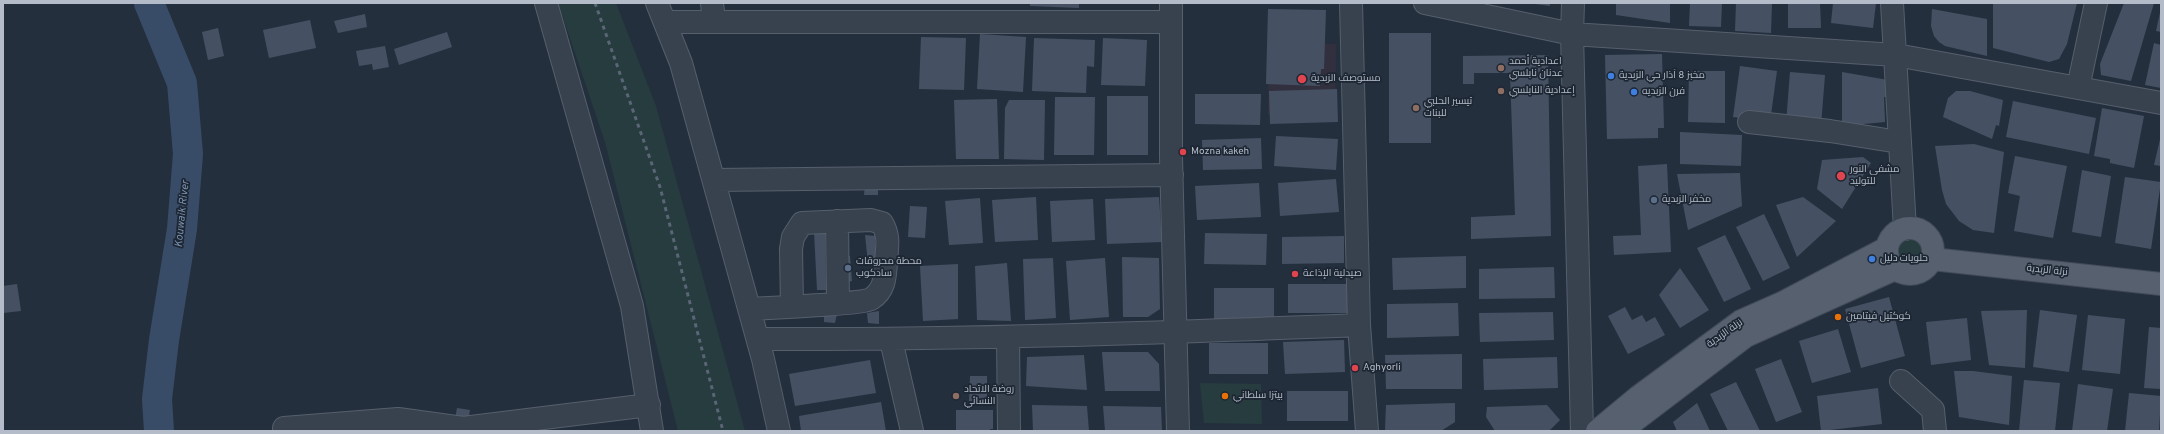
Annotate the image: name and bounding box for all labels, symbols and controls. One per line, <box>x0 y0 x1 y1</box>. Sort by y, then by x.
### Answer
place label: اعدادية أحمد عدنان نابلسي <box>1509 56 1563 80</box>
marker: اعدادية أحمد عدنان نابلسي <box>1496 63 1506 73</box>
place label: مخبز 8 آذار حي الزبدية <box>1619 70 1705 82</box>
marker: مخبز 8 آذار حي الزبدية <box>1606 71 1616 81</box>
marker: مستوصف الزبدية <box>1296 73 1308 85</box>
place label: مستوصف الزبدية <box>1311 73 1381 85</box>
place label: إعدادية النابلسي <box>1509 85 1575 97</box>
marker: إعدادية النابلسي <box>1496 86 1506 96</box>
place label: فرن الزبديه <box>1642 86 1685 98</box>
marker: فرن الزبديه <box>1629 87 1639 97</box>
place label: تيسير الحلبي للبنات <box>1424 96 1472 120</box>
marker: تيسير الحلبي للبنات <box>1411 103 1421 113</box>
place label: Mozna kakeh <box>1191 146 1249 158</box>
marker: Mozna kakeh <box>1178 147 1188 157</box>
place label: مشفى النور للتوليد <box>1850 164 1899 188</box>
marker: مشفى النور للتوليد <box>1835 170 1847 182</box>
water label: Kouwaik River <box>173 180 193 248</box>
place label: مخفر الزبدية <box>1662 194 1711 206</box>
marker: مخفر الزبدية <box>1649 195 1659 205</box>
place label: حلويات دليل <box>1880 253 1928 265</box>
marker: حلويات دليل <box>1867 254 1877 264</box>
place label: محطة محروقات سادكوب <box>856 256 922 280</box>
marker: محطة محروقات سادكوب <box>843 263 853 273</box>
street label: نزلة الزبدية <box>2026 263 2068 279</box>
place label: صيدلية الإذاعة <box>1303 268 1362 280</box>
marker: صيدلية الإذاعة <box>1290 269 1300 279</box>
place label: كوكتيل فيتامين <box>1846 311 1911 323</box>
marker: كوكتيل فيتامين <box>1833 312 1843 322</box>
street label: نزلة الزبدية <box>1705 317 1745 351</box>
place label: Aghyorli <box>1363 362 1401 374</box>
marker: Aghyorli <box>1350 363 1360 373</box>
place label: روضة الاتحاد النسائي <box>964 384 1014 408</box>
place label: بيتزا سلطاني <box>1233 390 1283 402</box>
marker: روضة الاتحاد النسائي <box>951 391 961 401</box>
marker: بيتزا سلطاني <box>1220 391 1230 401</box>

